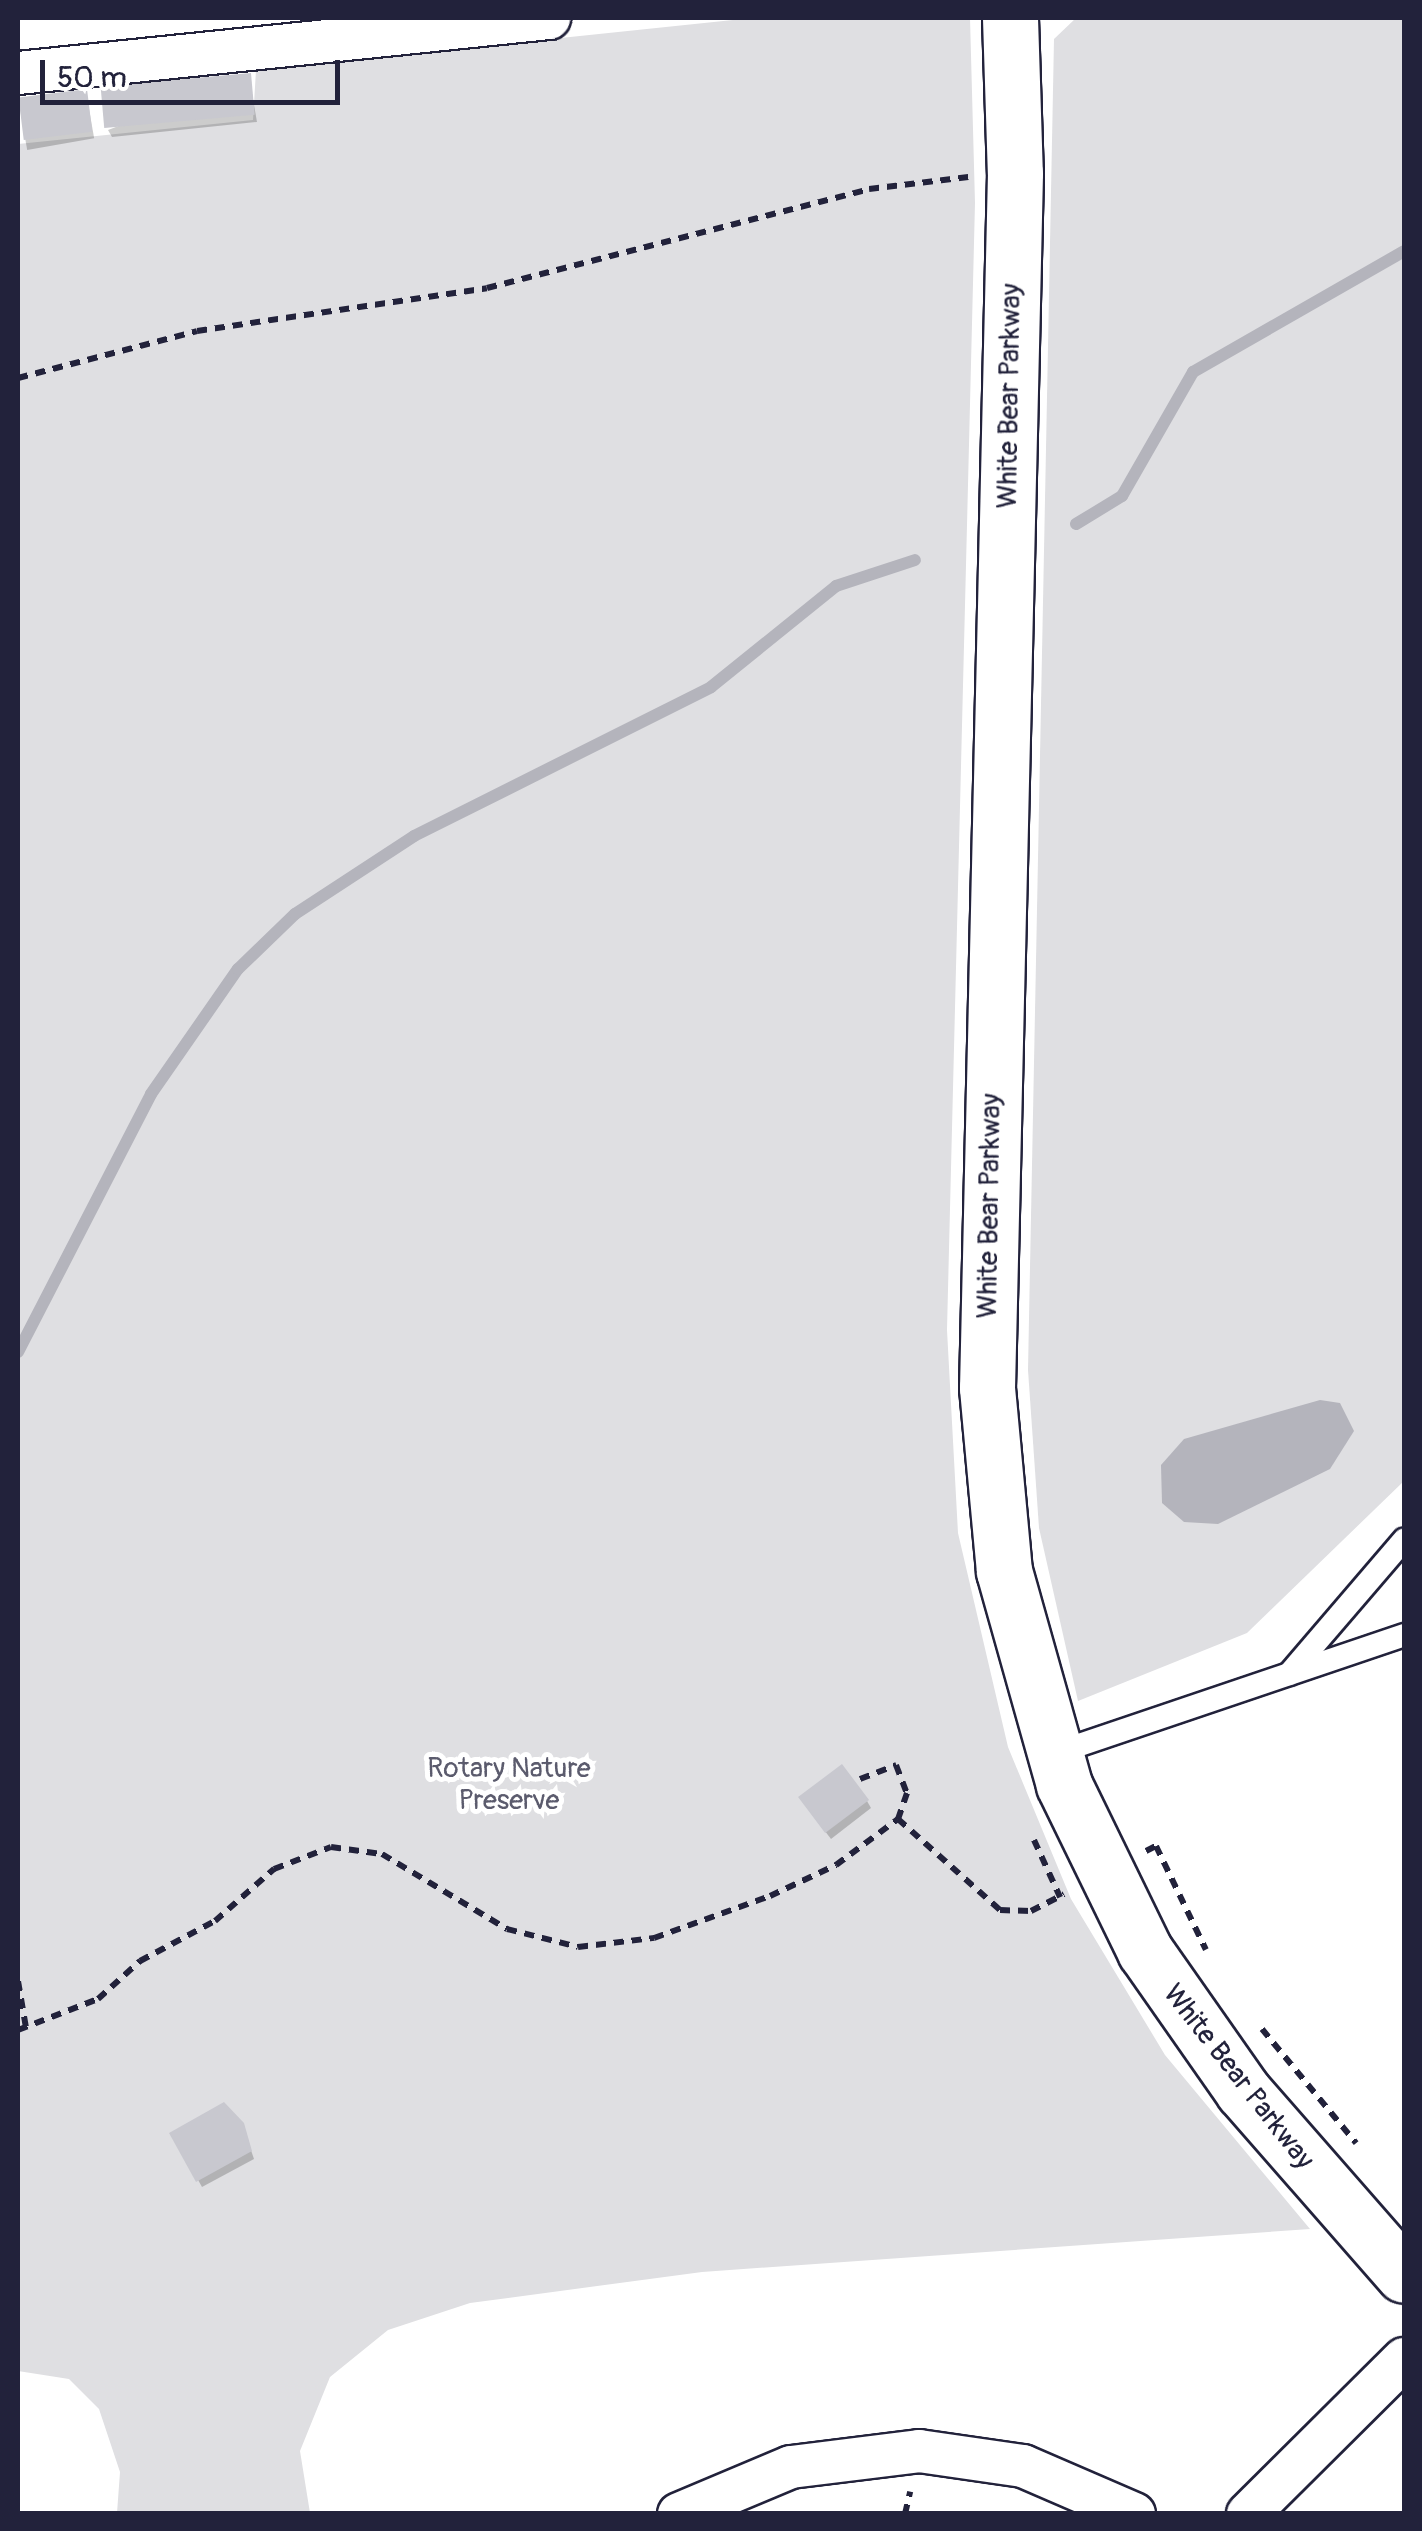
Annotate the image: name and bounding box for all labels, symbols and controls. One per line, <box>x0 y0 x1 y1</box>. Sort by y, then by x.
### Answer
scale bar <box>45 40 345 102</box>
text: 50 m <box>57 59 127 96</box>
street label: White Bear Parkway <box>991 283 1029 509</box>
street label: White Bear Parkway <box>971 1093 1009 1319</box>
park label: Rotary Nature Preserve <box>427 1752 591 1818</box>
street label: White Bear Parkway <box>1155 1978 1321 2176</box>

